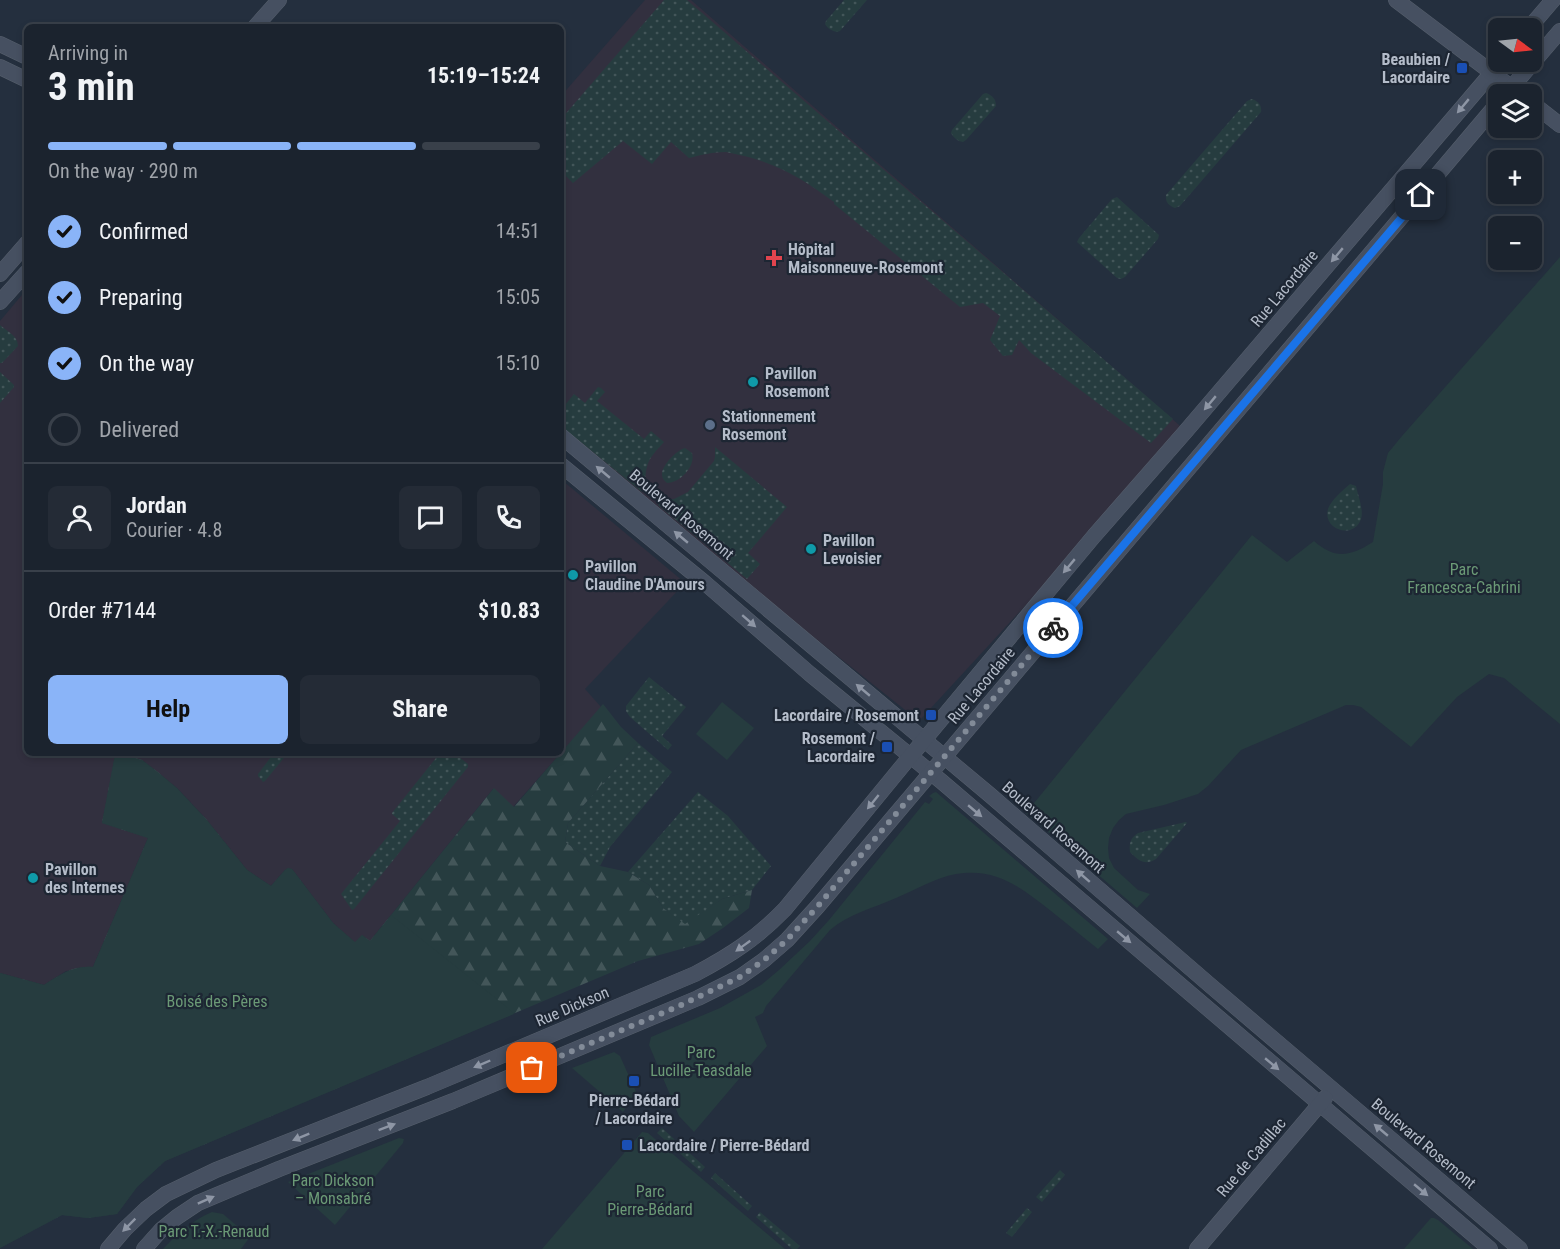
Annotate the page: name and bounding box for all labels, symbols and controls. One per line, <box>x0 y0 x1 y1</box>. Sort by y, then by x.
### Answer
north arrow <box>1488 18 1542 72</box>
map controls <box>1488 18 1542 270</box>
text: Arriving in <box>48 41 128 65</box>
place label: Beaubien / Lacordaire <box>1381 50 1451 87</box>
marker: Beaubien / Lacordaire <box>1455 61 1469 75</box>
text: 15:19–15:24 <box>427 63 540 88</box>
text: 3 min <box>48 64 135 110</box>
button: layers <box>1488 84 1542 138</box>
one-way arrow <box>1457 98 1470 113</box>
button: + <box>1488 150 1542 204</box>
text: On the way · 290 m <box>48 159 198 183</box>
pin <box>1395 169 1446 220</box>
icon: home <box>1404 178 1437 211</box>
icon: check <box>48 215 81 248</box>
button: − <box>1488 216 1542 270</box>
text: Confirmed <box>99 219 188 244</box>
text: 14:51 <box>496 219 540 243</box>
place label: Hôpital Maisonneuve-Rosemont <box>788 240 943 277</box>
street label: Rue Lacordaire <box>1247 246 1322 331</box>
one-way arrow <box>1330 247 1343 263</box>
marker: Hôpital Maisonneuve-Rosemont <box>765 249 783 267</box>
icon: check <box>48 281 81 314</box>
text: Preparing <box>99 285 183 310</box>
text: 15:05 <box>496 285 540 309</box>
icon: check <box>48 347 81 380</box>
text: On the way <box>99 351 194 376</box>
text: 15:10 <box>496 351 540 375</box>
place label: Pavillon Rosemont <box>765 364 829 401</box>
marker: Pavillon Rosemont <box>746 375 760 389</box>
one-way arrow <box>1204 395 1217 410</box>
place label: Stationnement Rosemont <box>722 407 816 444</box>
text: Delivered <box>99 417 179 442</box>
marker: Stationnement Rosemont <box>703 418 717 432</box>
one-way arrow <box>595 465 611 478</box>
street label: Boulevard Rosemont <box>626 465 738 564</box>
button: person <box>48 486 111 549</box>
button: chat <box>399 486 462 549</box>
button: phone <box>477 486 540 549</box>
text: Jordan <box>126 493 187 518</box>
text: Courier · 4.8 <box>126 518 222 542</box>
one-way arrow <box>673 531 689 544</box>
place label: Pavillon Levoisier <box>823 531 882 568</box>
marker: Pavillon Levoisier <box>804 542 818 556</box>
place label: Pavillon Claudine D'Amours <box>585 557 705 594</box>
one-way arrow <box>1063 558 1076 573</box>
park label: Parc Francesca-Cabrini <box>1407 560 1521 597</box>
marker: Pavillon Claudine D'Amours <box>566 568 580 582</box>
text: Order #7144 <box>48 598 156 623</box>
text: $10.83 <box>478 598 540 623</box>
courier <box>1023 598 1083 658</box>
icon: bike <box>1037 612 1070 645</box>
one-way arrow <box>741 614 756 627</box>
street label: Rue Lacordaire <box>944 643 1019 728</box>
button: Help <box>48 675 288 744</box>
button: Share <box>300 675 540 744</box>
one-way arrow <box>855 683 871 696</box>
place label: Lacordaire / Rosemont <box>774 706 919 725</box>
marker: Lacordaire / Rosemont <box>924 708 938 722</box>
place label: Rosemont / Lacordaire <box>802 729 876 766</box>
marker: Rosemont / Lacordaire <box>880 740 894 754</box>
street label: Boulevard Rosemont <box>998 778 1109 877</box>
one-way arrow <box>866 794 879 810</box>
one-way arrow <box>967 804 982 817</box>
place label: Pavillon des Internes <box>45 860 124 897</box>
one-way arrow <box>1076 869 1091 883</box>
marker: Pavillon des Internes <box>26 871 40 885</box>
one-way arrow <box>1116 930 1131 943</box>
one-way arrow <box>735 940 751 952</box>
street label: Rue Dickson <box>533 982 612 1030</box>
park label: Boisé des Pères <box>166 992 268 1011</box>
pin <box>506 1042 557 1093</box>
park label: Parc Lucille-Teasdale <box>650 1043 752 1080</box>
icon: bag <box>515 1051 548 1084</box>
one-way arrow <box>1264 1057 1280 1070</box>
one-way arrow <box>472 1059 490 1069</box>
marker: Pierre-Bédard / Lacordaire <box>627 1074 641 1088</box>
place label: Pierre-Bédard / Lacordaire <box>589 1091 679 1128</box>
street label: Boulevard Rosemont <box>1368 1094 1480 1193</box>
street label: Rue de Cadillac <box>1213 1114 1290 1201</box>
one-way arrow <box>378 1122 396 1132</box>
one-way arrow <box>1374 1124 1389 1137</box>
one-way arrow <box>291 1132 309 1142</box>
place label: Lacordaire / Pierre-Bédard <box>639 1136 810 1155</box>
marker: Lacordaire / Pierre-Bédard <box>620 1138 634 1152</box>
park label: Parc Dickson – Monsabré <box>292 1171 374 1208</box>
park label: Parc Pierre-Bédard <box>607 1182 693 1219</box>
one-way arrow <box>1413 1183 1428 1196</box>
one-way arrow <box>197 1195 215 1205</box>
one-way arrow <box>123 1218 137 1232</box>
park label: Parc T.-X.-Renaud <box>159 1222 269 1241</box>

